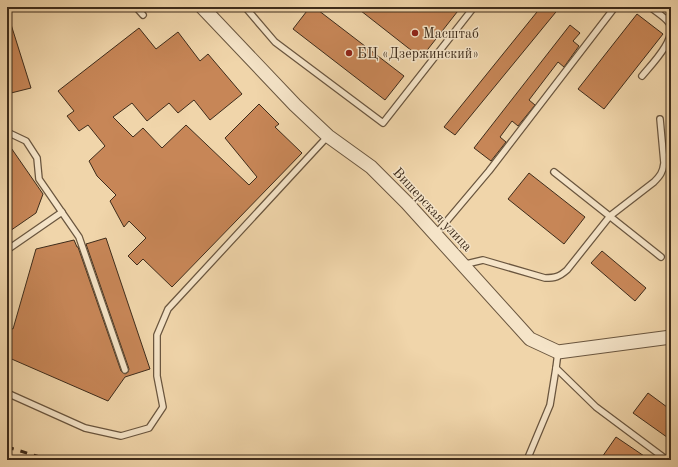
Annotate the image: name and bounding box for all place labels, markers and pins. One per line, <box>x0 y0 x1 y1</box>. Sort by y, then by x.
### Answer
place label: Масштаб <box>423 27 479 41</box>
marker: Масштаб <box>410 28 420 38</box>
place label: БЦ «Дзержинский» <box>357 47 479 61</box>
marker: БЦ «Дзержинский» <box>344 48 354 58</box>

